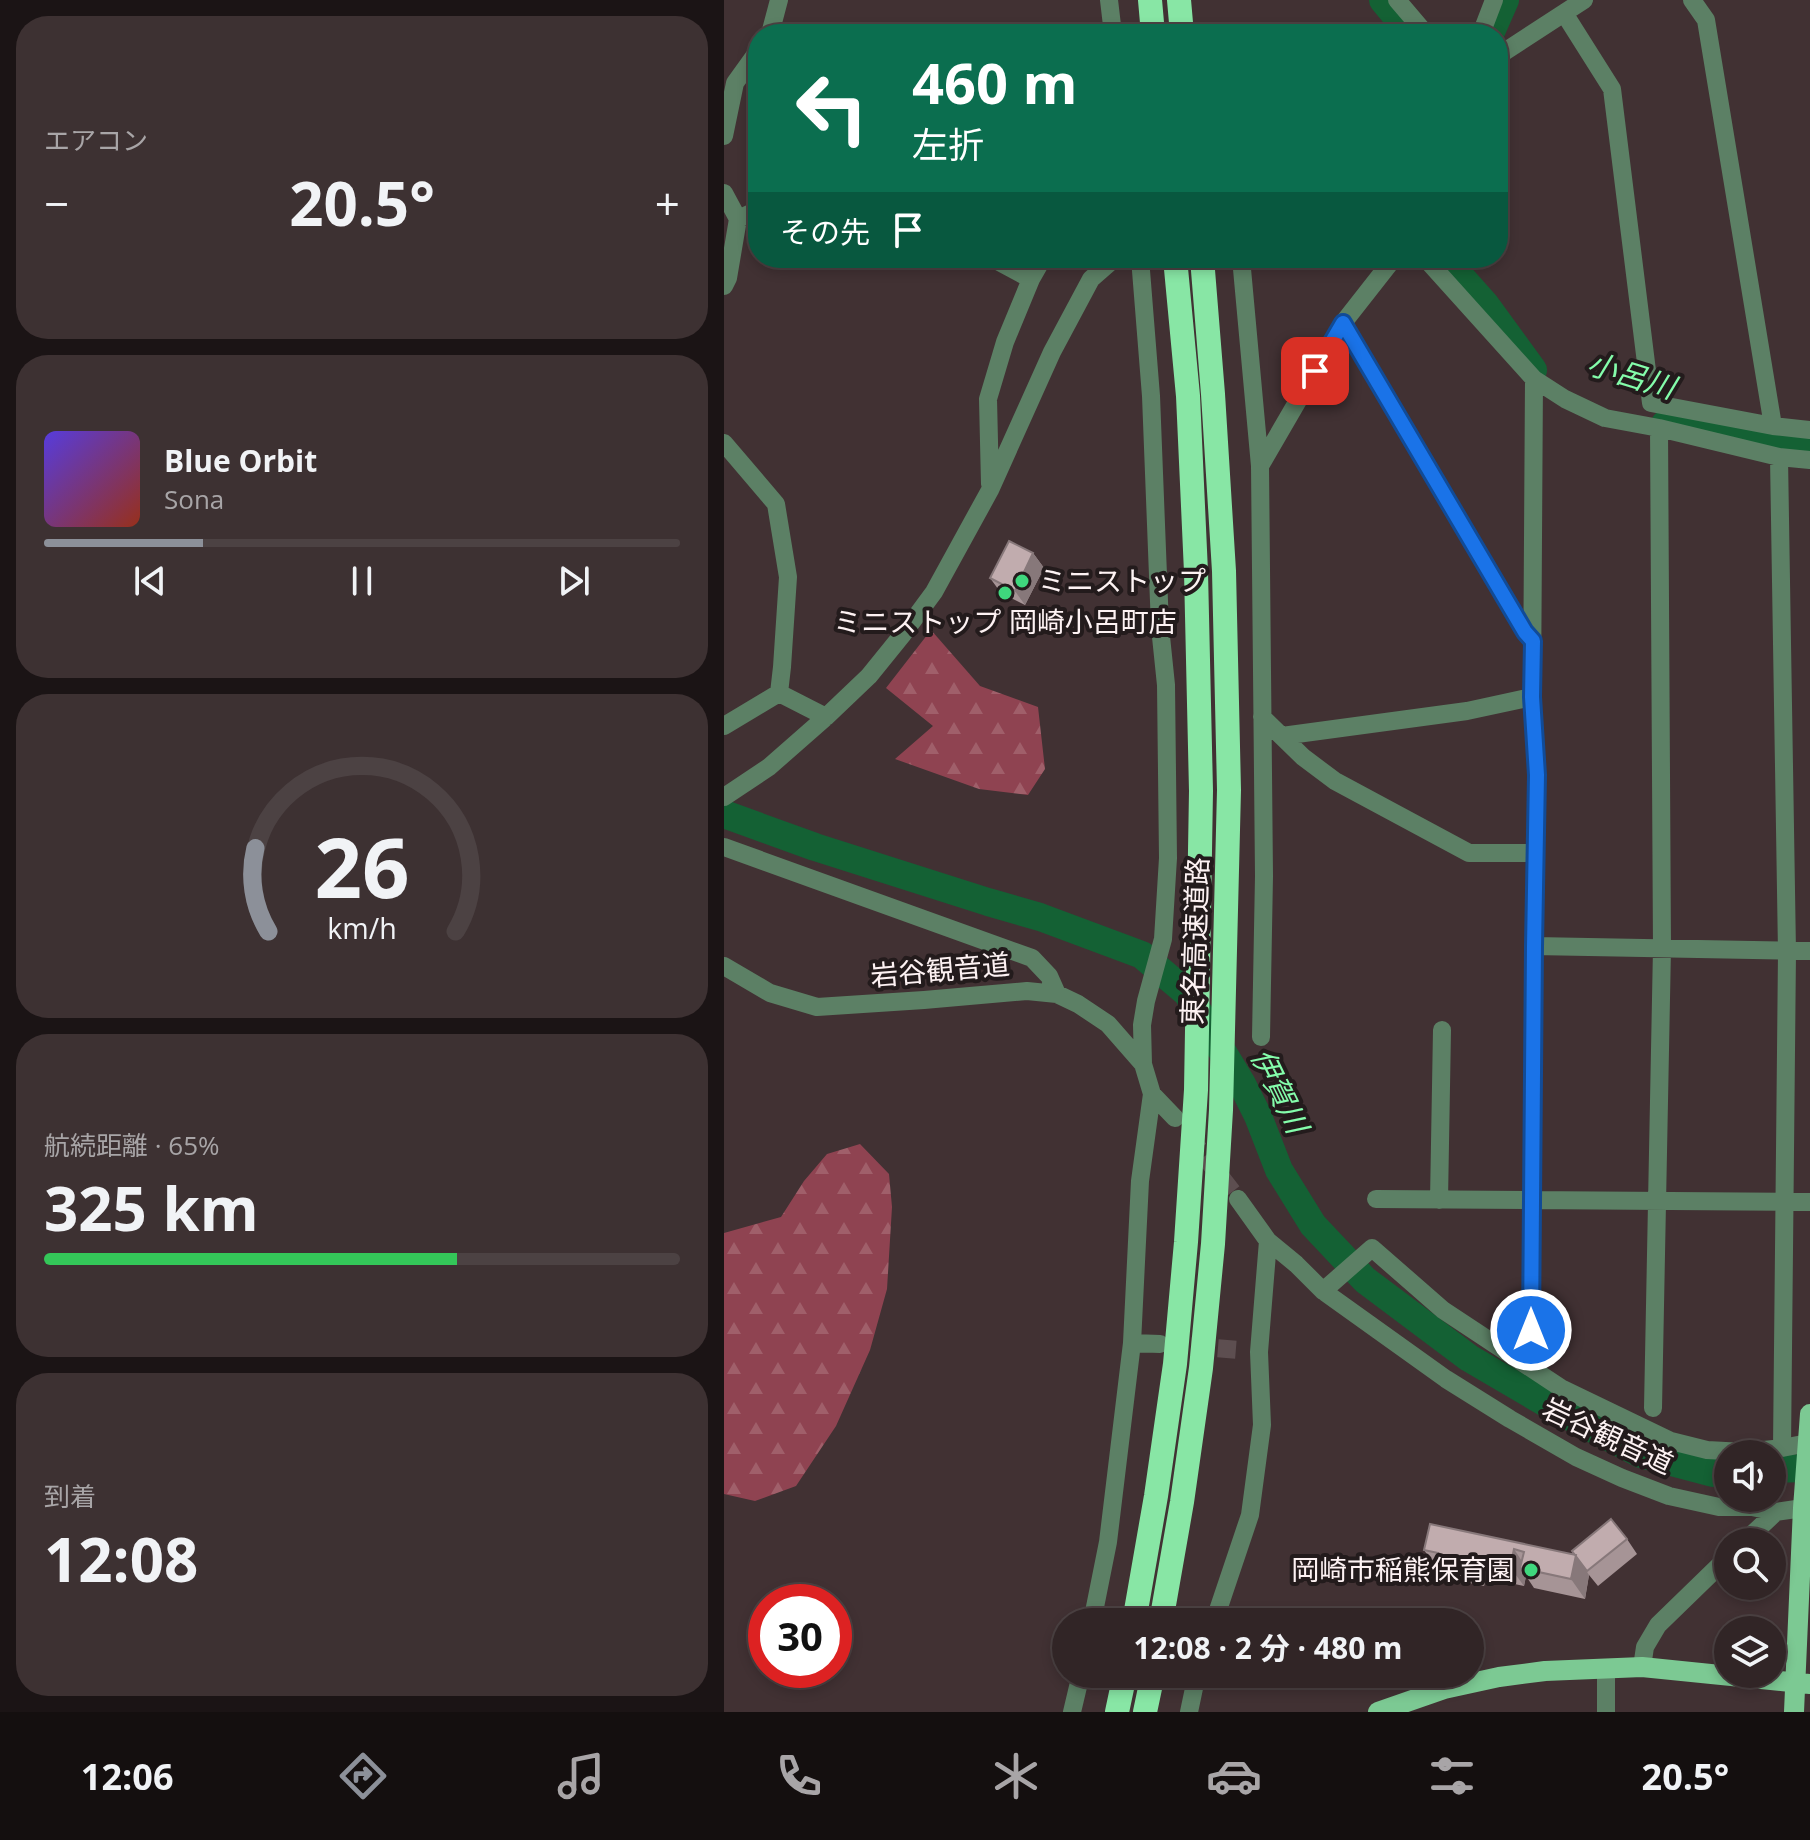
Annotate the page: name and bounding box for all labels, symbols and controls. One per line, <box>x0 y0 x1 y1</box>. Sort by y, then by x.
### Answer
text: 460 m <box>912 44 1078 120</box>
icon: left <box>780 56 884 160</box>
text: 左折 <box>912 120 984 169</box>
text: エアコン <box>44 122 148 158</box>
text: 20.5° <box>289 162 435 244</box>
text: − <box>44 173 69 233</box>
text: + <box>655 173 680 233</box>
icon: arrive <box>886 208 930 252</box>
text: その先 <box>780 211 870 252</box>
pin <box>1281 337 1349 405</box>
water label: 小呂川 <box>1582 342 1683 408</box>
icon: arrive <box>1293 349 1337 393</box>
text: Blue Orbit <box>164 440 317 481</box>
text: Sona <box>164 481 224 517</box>
icon: previous <box>128 559 172 603</box>
icon: pause <box>340 559 384 603</box>
icon: next <box>552 559 596 603</box>
place label: ミニストップ <box>1038 561 1206 599</box>
marker: ミニストップ <box>1013 572 1031 590</box>
marker: ミニストップ 岡崎小呂町店 <box>996 584 1014 602</box>
place label: ミニストップ 岡崎小呂町店 <box>833 602 1177 640</box>
text: 26 <box>314 809 410 922</box>
street label: 東名高速道路 <box>1172 856 1216 1026</box>
text: km/h <box>327 908 397 947</box>
street label: 岩谷観音道 <box>869 944 1011 994</box>
water label: 伊賀川 <box>1242 1041 1320 1142</box>
text: 航続距離 · 65% <box>44 1127 220 1163</box>
text: 325 km <box>44 1167 259 1249</box>
position arrow <box>1489 1288 1573 1372</box>
street label: 岩谷観音道 <box>1537 1388 1680 1482</box>
map controls <box>1714 1440 1786 1688</box>
button: sound <box>1714 1440 1786 1512</box>
text: 到着 <box>44 1478 96 1514</box>
text: 12:08 <box>44 1518 198 1600</box>
button: search <box>1714 1528 1786 1600</box>
place label: 岡崎市稲熊保育園 <box>1291 1550 1515 1588</box>
marker: 岡崎市稲熊保育園 <box>1522 1561 1540 1579</box>
speed limit sign: 30 <box>748 1584 852 1688</box>
button: layers <box>1714 1616 1786 1688</box>
text: 12:08 · 2 分 · 480 m <box>1133 1627 1403 1668</box>
icon: directions <box>335 1748 391 1804</box>
icon: music <box>553 1748 609 1804</box>
icon: phone <box>771 1748 827 1804</box>
icon: climate <box>988 1748 1044 1804</box>
icon: car <box>1206 1748 1262 1804</box>
icon: filters <box>1424 1748 1480 1804</box>
text: 12:06 <box>81 1752 173 1801</box>
text: 20.5° <box>1642 1752 1729 1801</box>

